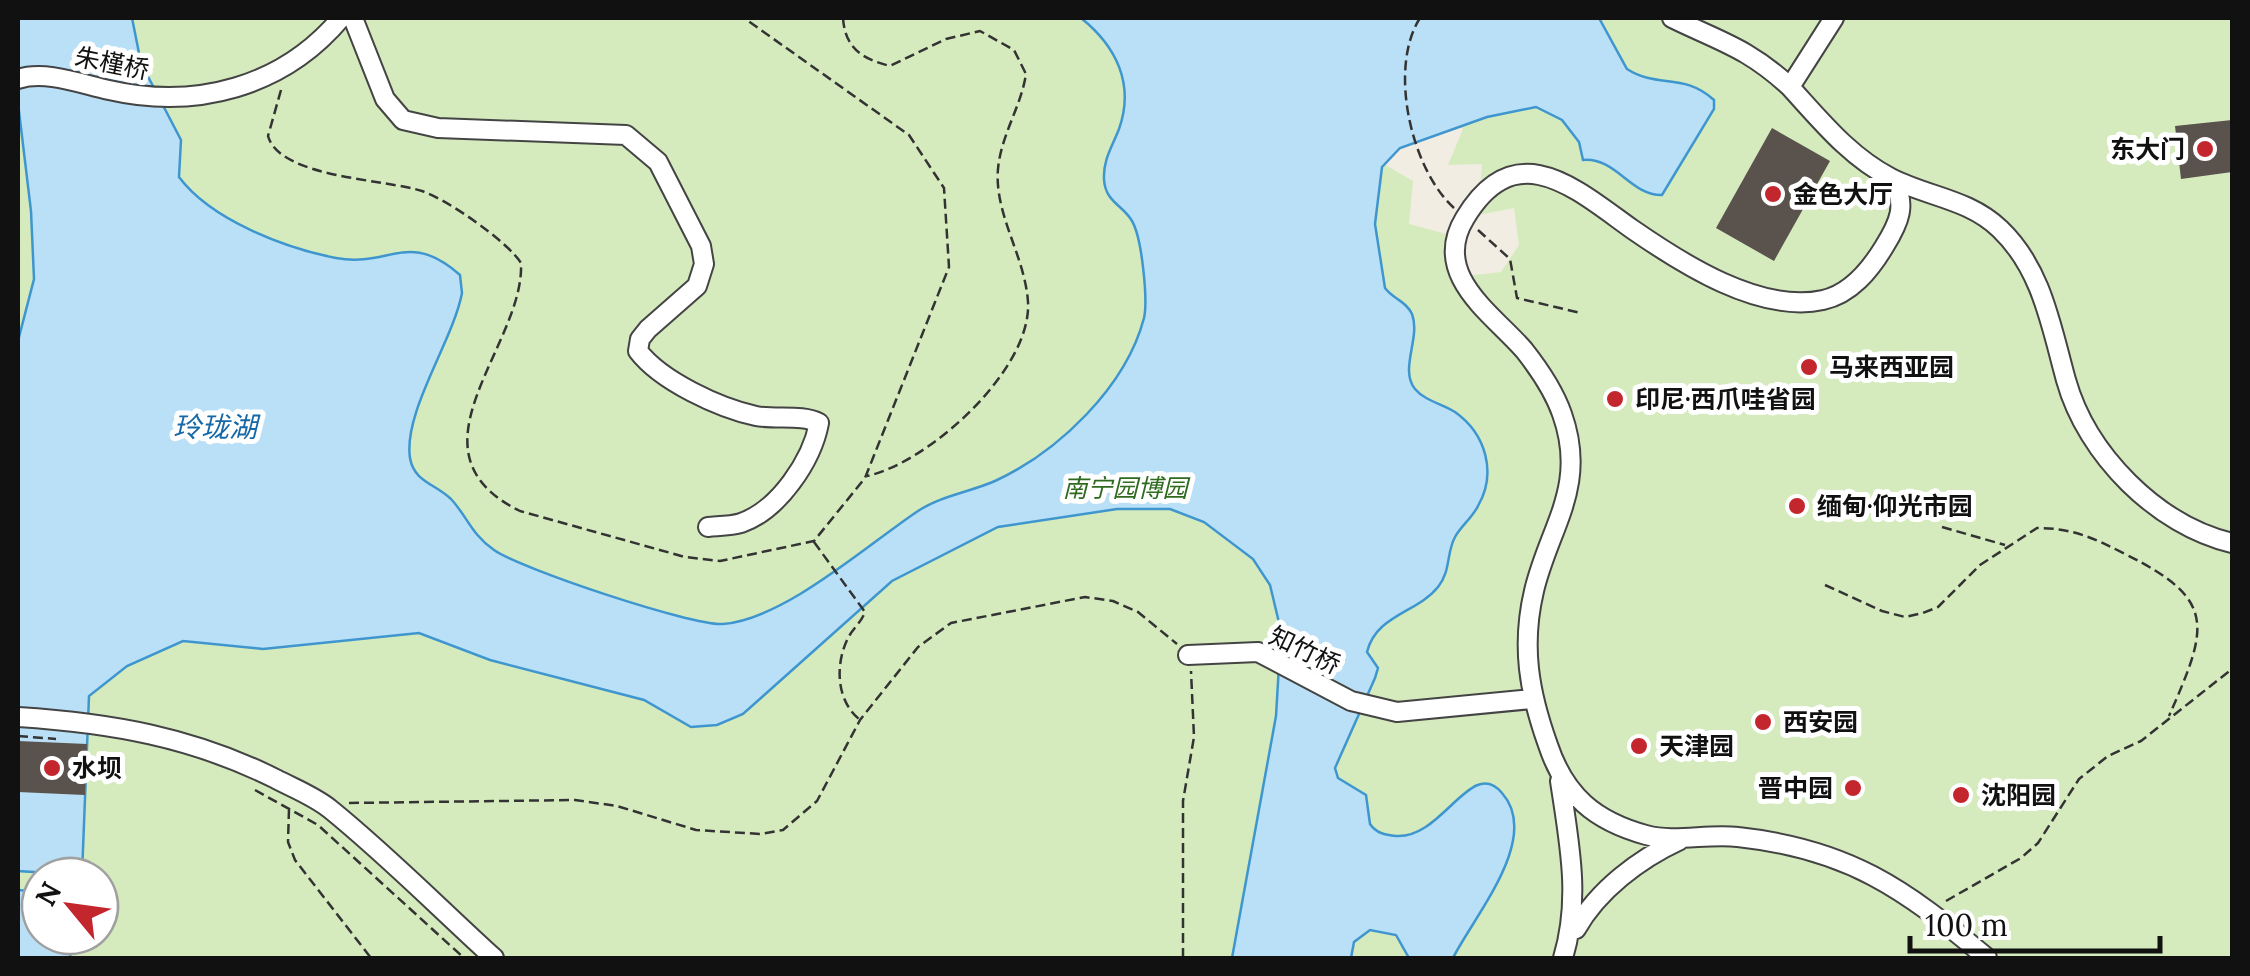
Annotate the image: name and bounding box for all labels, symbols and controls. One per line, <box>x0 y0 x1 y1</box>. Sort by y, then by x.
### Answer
street label: 朱槿桥 <box>72 40 152 86</box>
place label: 东大门 <box>2110 133 2185 165</box>
marker: 东大门 <box>2194 138 2216 160</box>
place label: 金色大厅 <box>1793 178 1893 210</box>
marker: 金色大厅 <box>1762 183 1784 205</box>
place label: 马来西亚园 <box>1829 351 1954 383</box>
marker: 马来西亚园 <box>1798 356 1820 378</box>
place label: 印尼·西爪哇省园 <box>1635 383 1816 415</box>
marker: 印尼·西爪哇省园 <box>1604 388 1626 410</box>
water label: 玲珑湖 <box>173 409 261 445</box>
park label: 南宁园博园 <box>1062 472 1190 504</box>
place label: 缅甸·仰光市园 <box>1817 490 1973 522</box>
marker: 缅甸·仰光市园 <box>1786 495 1808 517</box>
street label: 知竹桥 <box>1264 619 1346 681</box>
place label: 西安园 <box>1783 706 1858 738</box>
marker: 西安园 <box>1752 711 1774 733</box>
place label: 天津园 <box>1659 730 1734 762</box>
marker: 天津园 <box>1628 735 1650 757</box>
place label: 水坝 <box>72 752 122 784</box>
marker: 水坝 <box>41 757 63 779</box>
place label: 晋中园 <box>1758 772 1833 804</box>
marker: 晋中园 <box>1842 777 1864 799</box>
place label: 沈阳园 <box>1981 779 2056 811</box>
marker: 沈阳园 <box>1950 784 1972 806</box>
north arrow <box>20 856 120 956</box>
text: N <box>27 876 69 912</box>
scale bar <box>1910 891 2160 953</box>
text: 100 m <box>1925 906 2008 944</box>

